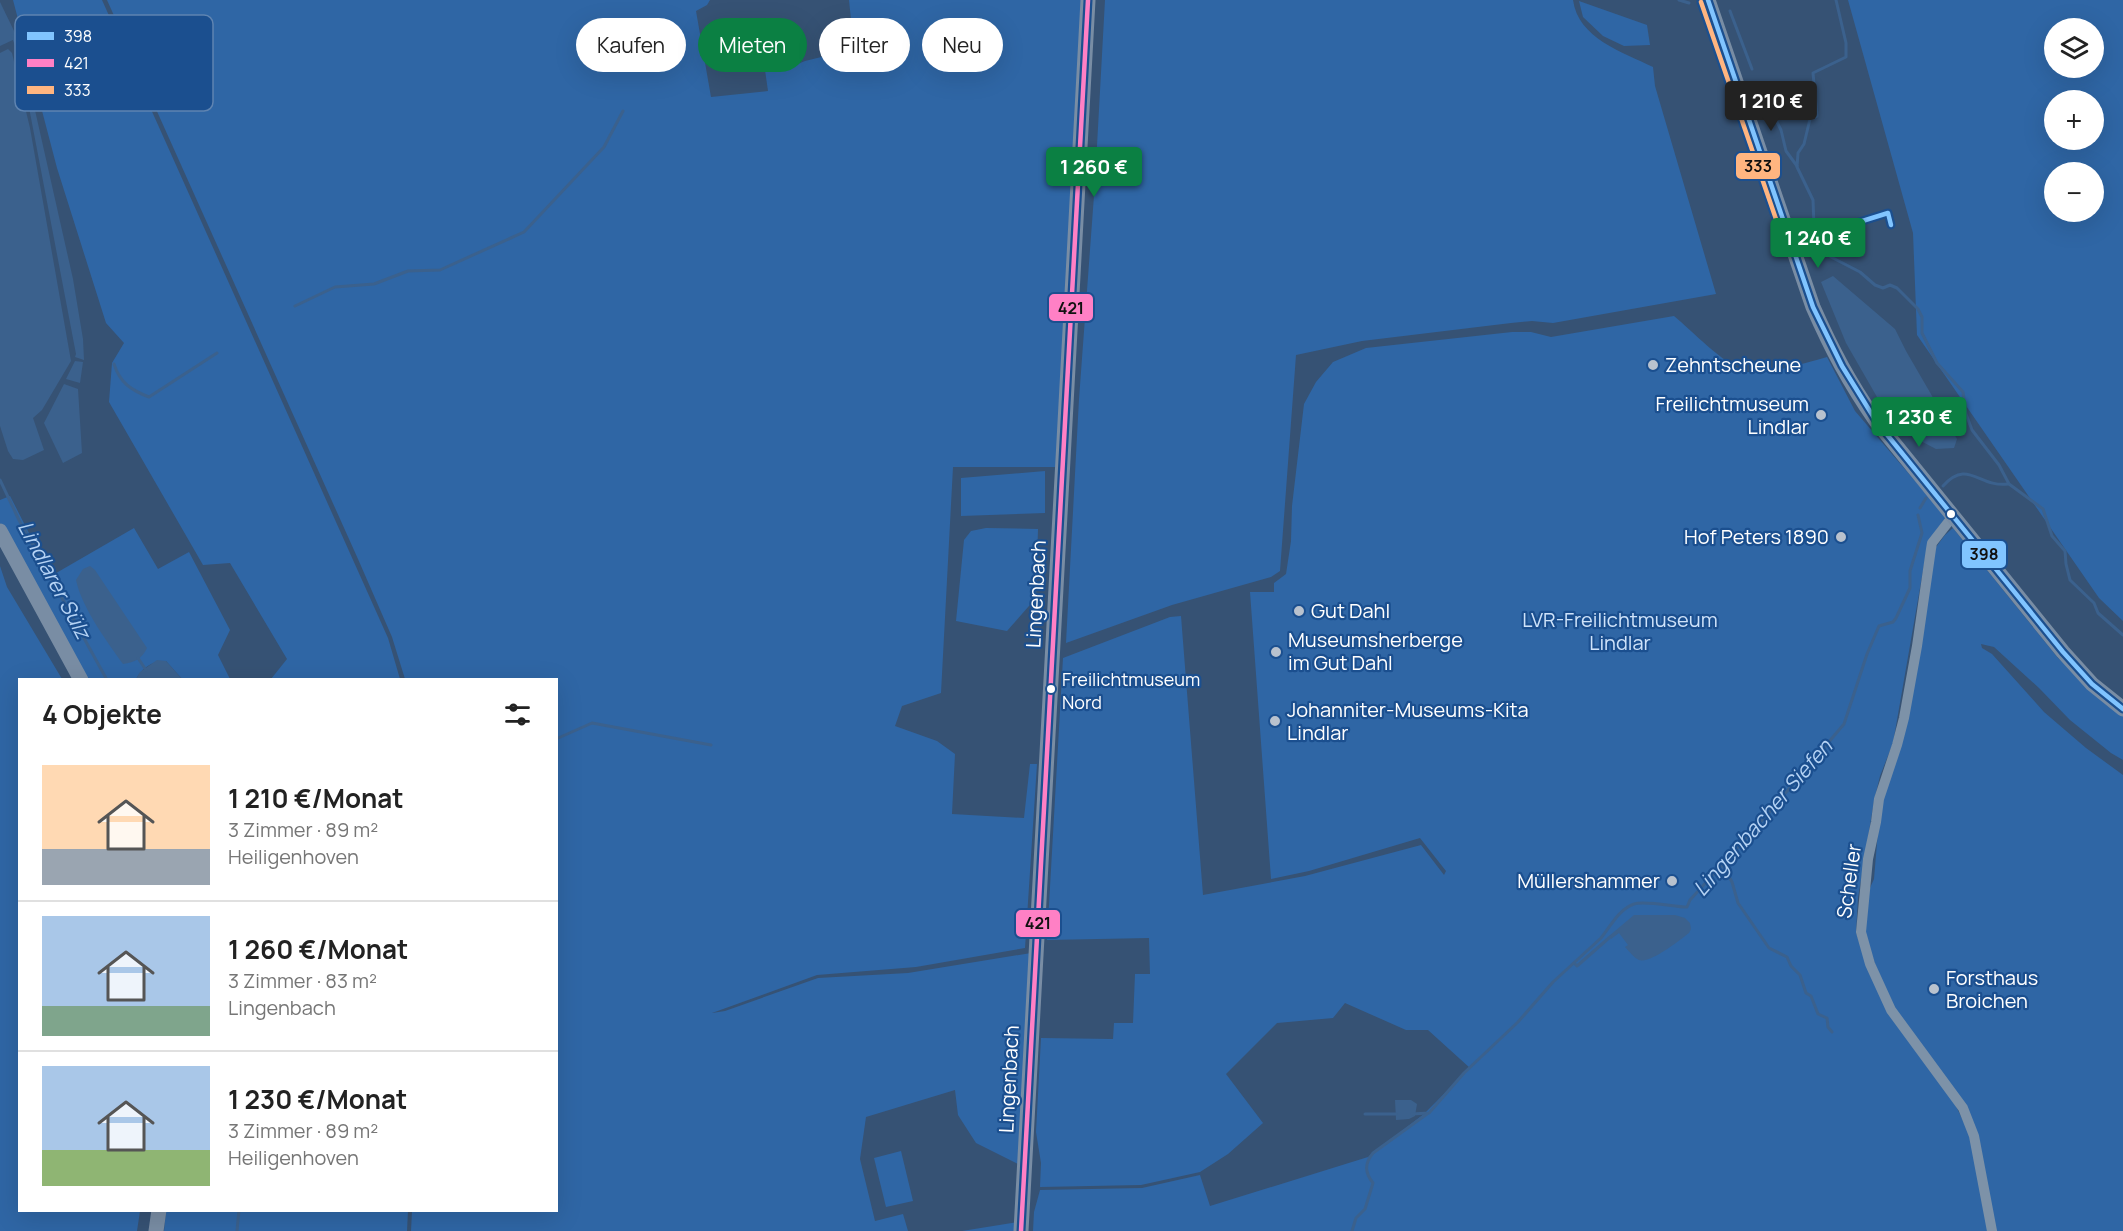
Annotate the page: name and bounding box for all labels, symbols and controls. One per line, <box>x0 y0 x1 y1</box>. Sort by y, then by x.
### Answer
legend <box>15 15 213 111</box>
chip: Kaufen <box>576 18 686 72</box>
chip: Mieten <box>698 18 807 72</box>
chip: Filter <box>819 18 910 72</box>
chip: Neu <box>922 18 1003 72</box>
map controls <box>2044 18 2104 222</box>
button: layers <box>2044 18 2104 78</box>
text: 398 <box>64 25 92 47</box>
text: 421 <box>64 52 89 74</box>
text: 333 <box>64 79 91 101</box>
pin: 1 210 € <box>1716 81 1826 132</box>
text: 1 210 € <box>1739 87 1803 114</box>
button: + <box>2044 90 2104 150</box>
pin: 1 260 € <box>1039 147 1149 198</box>
line badge: 333 <box>1735 152 1781 180</box>
text: 1 260 € <box>1060 153 1128 180</box>
text: 333 <box>1744 155 1772 177</box>
button: − <box>2044 162 2104 222</box>
pin: 1 240 € <box>1763 218 1873 269</box>
text: 1 240 € <box>1784 224 1852 251</box>
line badge: 421 <box>1048 293 1094 322</box>
text: 421 <box>1058 297 1084 319</box>
place label: Zehntscheune <box>1665 351 1801 378</box>
marker: Zehntscheune <box>1646 358 1660 372</box>
place label: Freilichtmuseum Lindlar <box>1655 390 1809 440</box>
pin: 1 230 € <box>1864 397 1974 448</box>
text: 1 230 € <box>1885 403 1953 430</box>
marker: Freilichtmuseum Lindlar <box>1814 408 1828 422</box>
unlabelled marker <box>1945 508 1957 520</box>
water label: Lindlarer Sülz <box>12 516 99 646</box>
place label: Hof Peters 1890 <box>1684 523 1829 550</box>
marker: Hof Peters 1890 <box>1834 530 1848 544</box>
street label: Lingenbach <box>1019 539 1052 648</box>
line badge: 398 <box>1961 540 2007 569</box>
text: 398 <box>1969 543 1999 565</box>
place label: Gut Dahl <box>1311 597 1390 624</box>
marker: Gut Dahl <box>1292 604 1306 618</box>
park label: LVR-Freilichtmuseum Lindlar <box>1522 606 1718 656</box>
place label: Museumsherberge im Gut Dahl <box>1288 626 1463 676</box>
marker: Museumsherberge im Gut Dahl <box>1269 645 1283 659</box>
place label: Freilichtmuseum Nord <box>1062 667 1200 714</box>
marker: Freilichtmuseum Nord <box>1045 683 1057 695</box>
text: 4 Objekte <box>42 696 162 732</box>
place label: Johanniter-Museums-Kita Lindlar <box>1287 696 1529 746</box>
icon: filters <box>501 698 534 731</box>
marker: Johanniter-Museums-Kita Lindlar <box>1268 714 1282 728</box>
water label: Lingenbacher Siefen <box>1686 732 1839 902</box>
text: 1 210 €/Monat <box>228 780 404 816</box>
icon: home <box>90 789 162 861</box>
text: 3 Zimmer · 89 m² <box>228 816 378 843</box>
street label: Scheller <box>1830 842 1867 920</box>
text: Heiligenhoven <box>228 843 359 870</box>
place label: Müllershammer <box>1517 867 1660 894</box>
marker: Müllershammer <box>1665 874 1679 888</box>
line badge: 421 <box>1015 909 1061 938</box>
text: 421 <box>1025 912 1051 934</box>
text: 1 260 €/Monat <box>228 931 408 967</box>
icon: home <box>90 940 162 1012</box>
place label: Forsthaus Broichen <box>1946 964 2038 1014</box>
text: 3 Zimmer · 83 m² <box>228 967 377 994</box>
marker: Forsthaus Broichen <box>1927 982 1941 996</box>
text: Lingenbach <box>228 994 336 1021</box>
street label: Lingenbach <box>992 1024 1025 1133</box>
text: 1 230 €/Monat <box>228 1081 407 1117</box>
icon: home <box>90 1090 162 1162</box>
text: 3 Zimmer · 89 m² <box>228 1117 378 1144</box>
text: Heiligenhoven <box>228 1144 359 1171</box>

